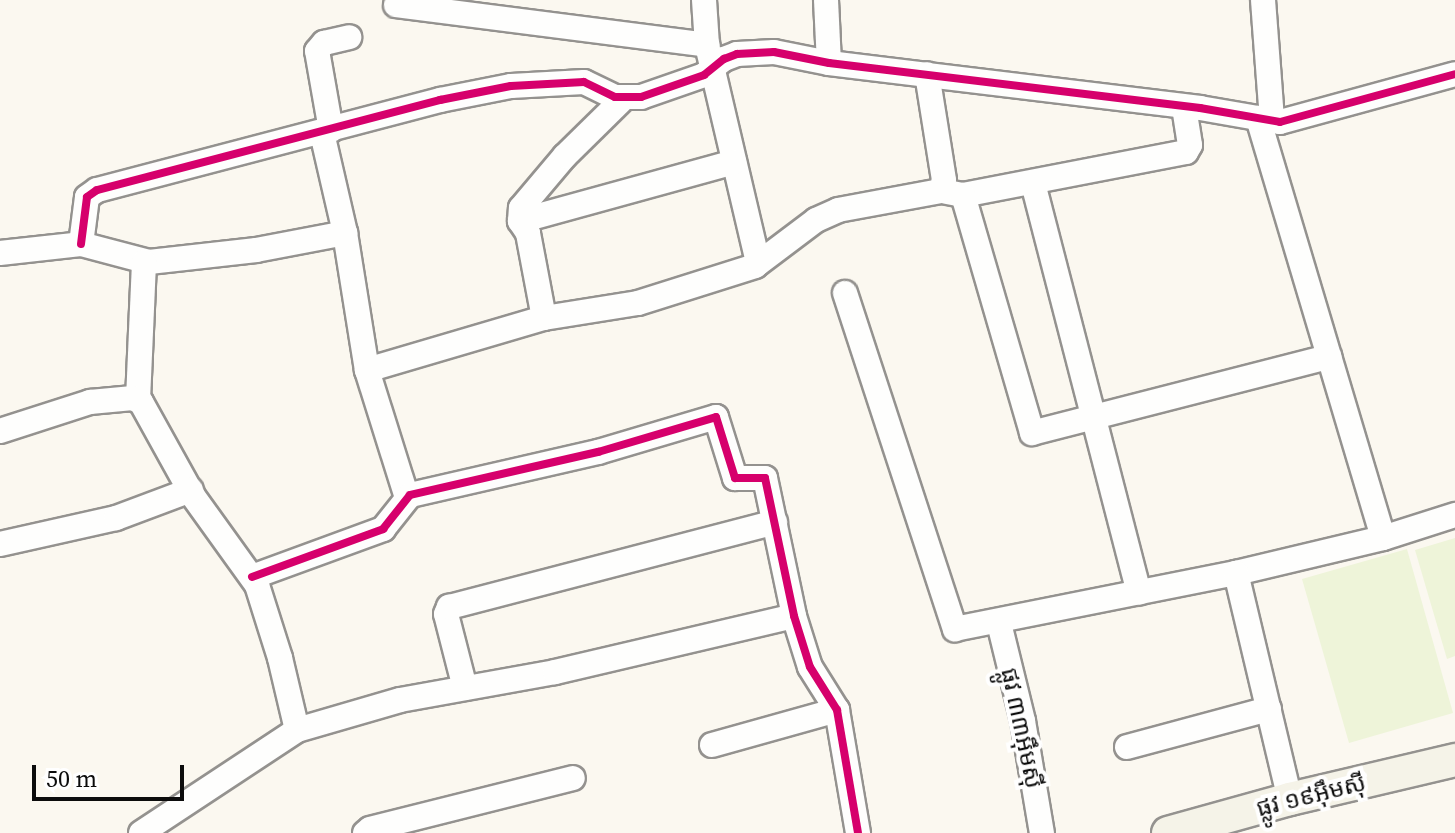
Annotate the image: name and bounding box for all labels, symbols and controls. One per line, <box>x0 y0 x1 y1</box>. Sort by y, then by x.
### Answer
street label: ផ្លូវ ៣៣អ៊ឹមស៊ី <box>995 665 1049 791</box>
scale bar <box>36 749 188 799</box>
text: 50 m <box>46 762 97 795</box>
street label: ផ្លូវ ១៩អ៊ឹមស៊ី <box>1253 767 1369 823</box>

